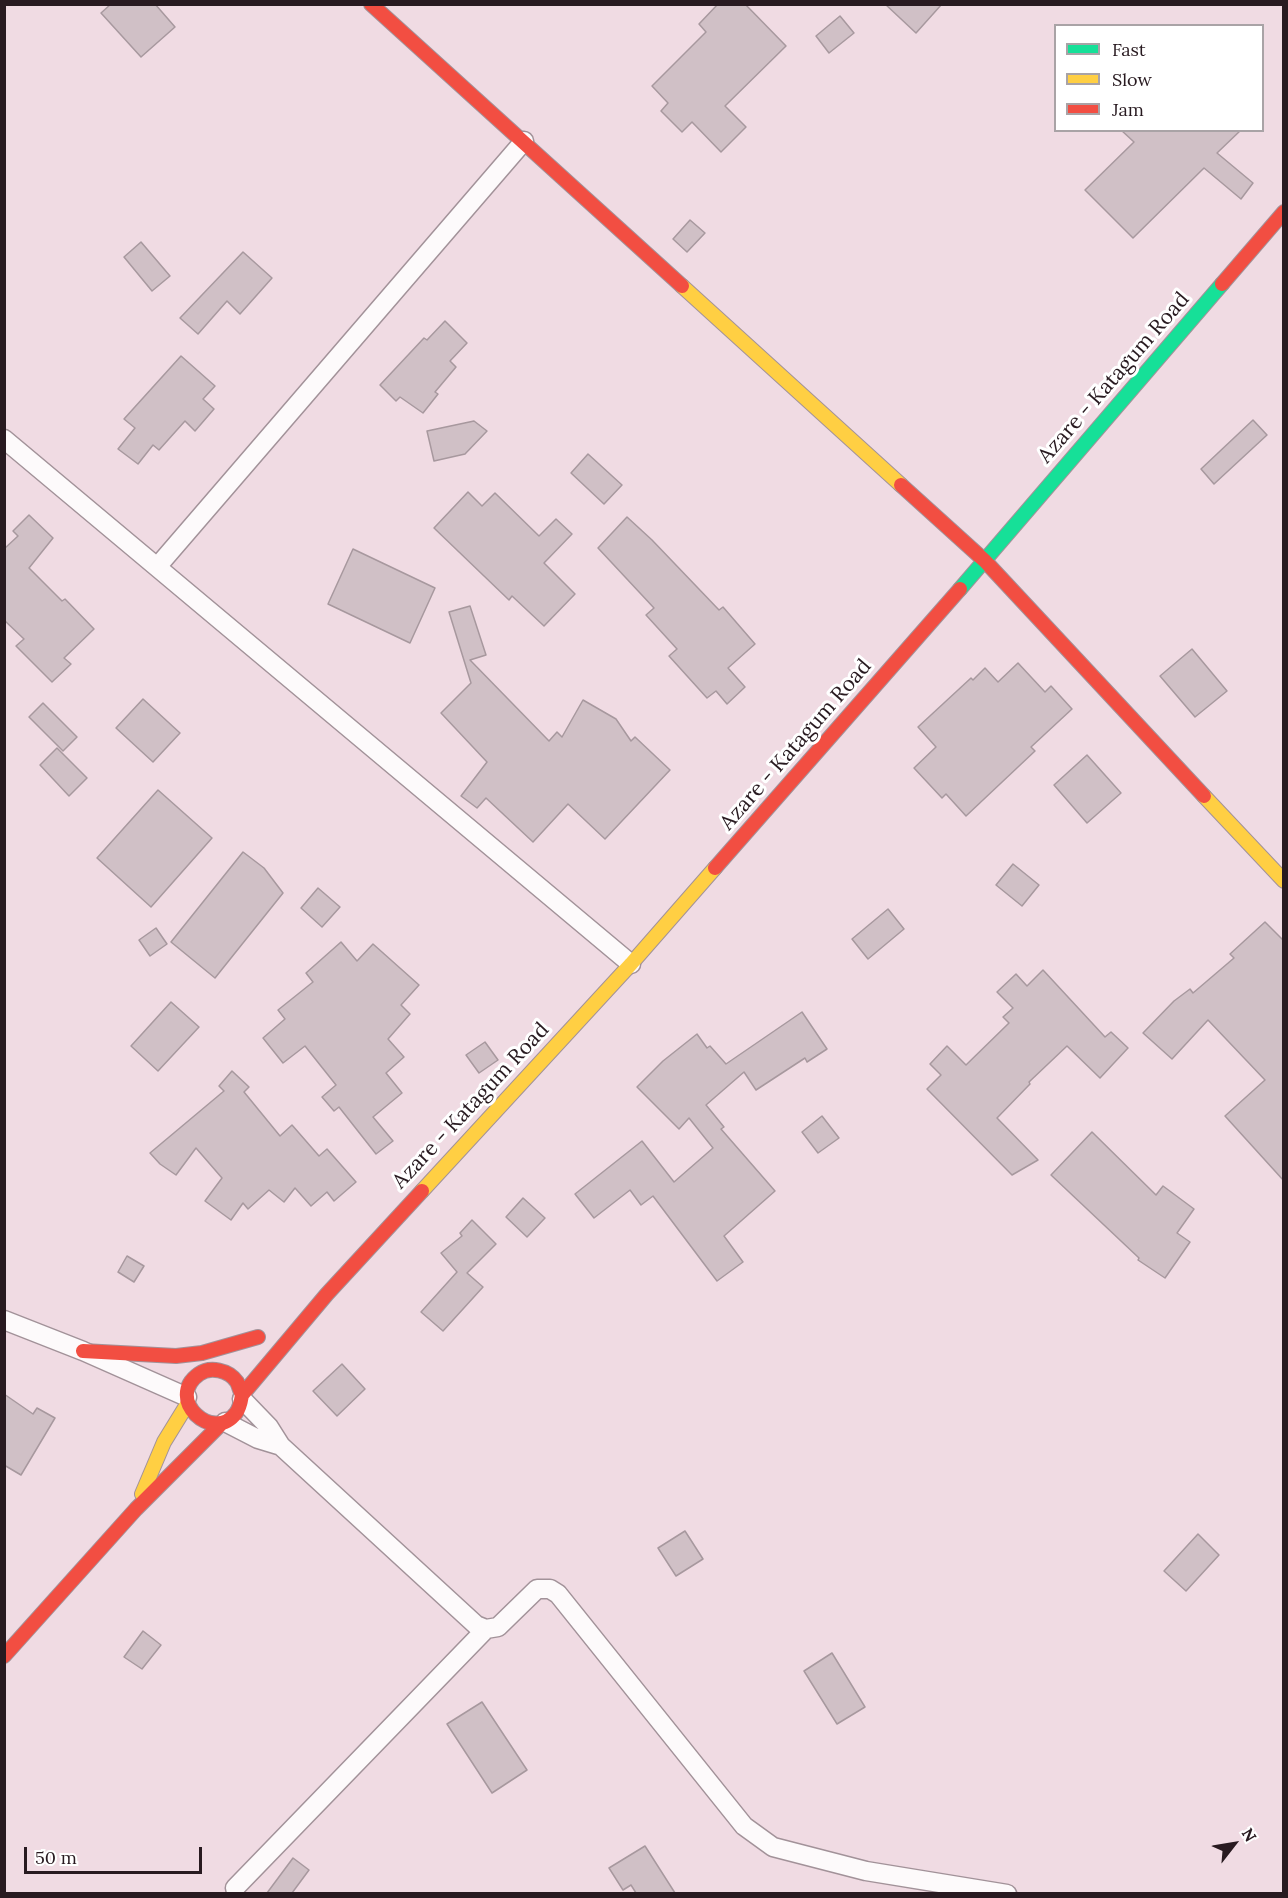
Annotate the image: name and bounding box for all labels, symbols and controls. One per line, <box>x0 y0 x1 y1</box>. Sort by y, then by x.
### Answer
legend <box>1054 24 1264 132</box>
text: Fast <box>1112 38 1146 61</box>
text: Slow <box>1112 68 1152 91</box>
text: Jam <box>1112 98 1144 121</box>
street label: Azare - Katagum Road <box>1033 287 1195 469</box>
street label: Azare - Katagum Road <box>715 654 877 836</box>
street label: Azare - Katagum Road <box>387 1018 555 1194</box>
north arrow <box>1204 1814 1264 1874</box>
text: N <box>1238 1824 1261 1845</box>
scale bar <box>27 1835 206 1873</box>
text: 50 m <box>35 1846 77 1869</box>

